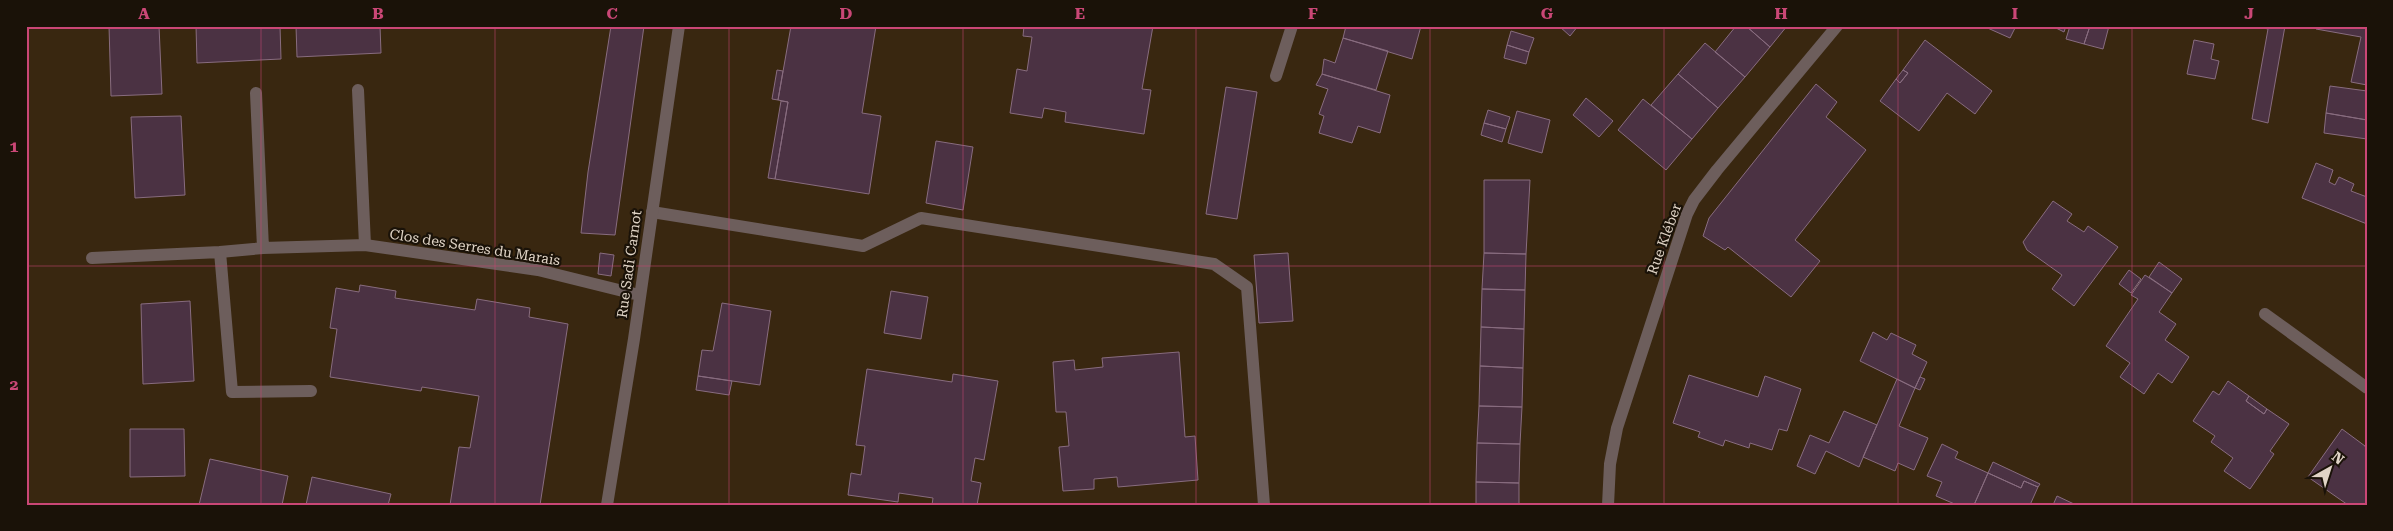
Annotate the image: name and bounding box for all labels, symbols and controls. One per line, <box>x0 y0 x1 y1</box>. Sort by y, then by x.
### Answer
text: A <box>138 4 150 23</box>
text: B <box>372 4 384 23</box>
text: C <box>606 4 618 23</box>
text: D <box>840 4 853 23</box>
text: E <box>1075 4 1085 23</box>
text: F <box>1308 4 1318 23</box>
text: G <box>1541 4 1554 23</box>
text: H <box>1774 4 1788 23</box>
text: I <box>2012 4 2018 23</box>
text: J <box>2244 4 2254 23</box>
text: 1 <box>10 137 19 156</box>
street label: Rue Kléber <box>1644 201 1684 276</box>
street label: Rue Sadi Carnot <box>614 209 644 319</box>
street label: Clos des Serres du Marais <box>389 226 562 268</box>
text: 2 <box>10 375 19 394</box>
north arrow <box>2306 444 2356 494</box>
text: N <box>2329 448 2348 468</box>

